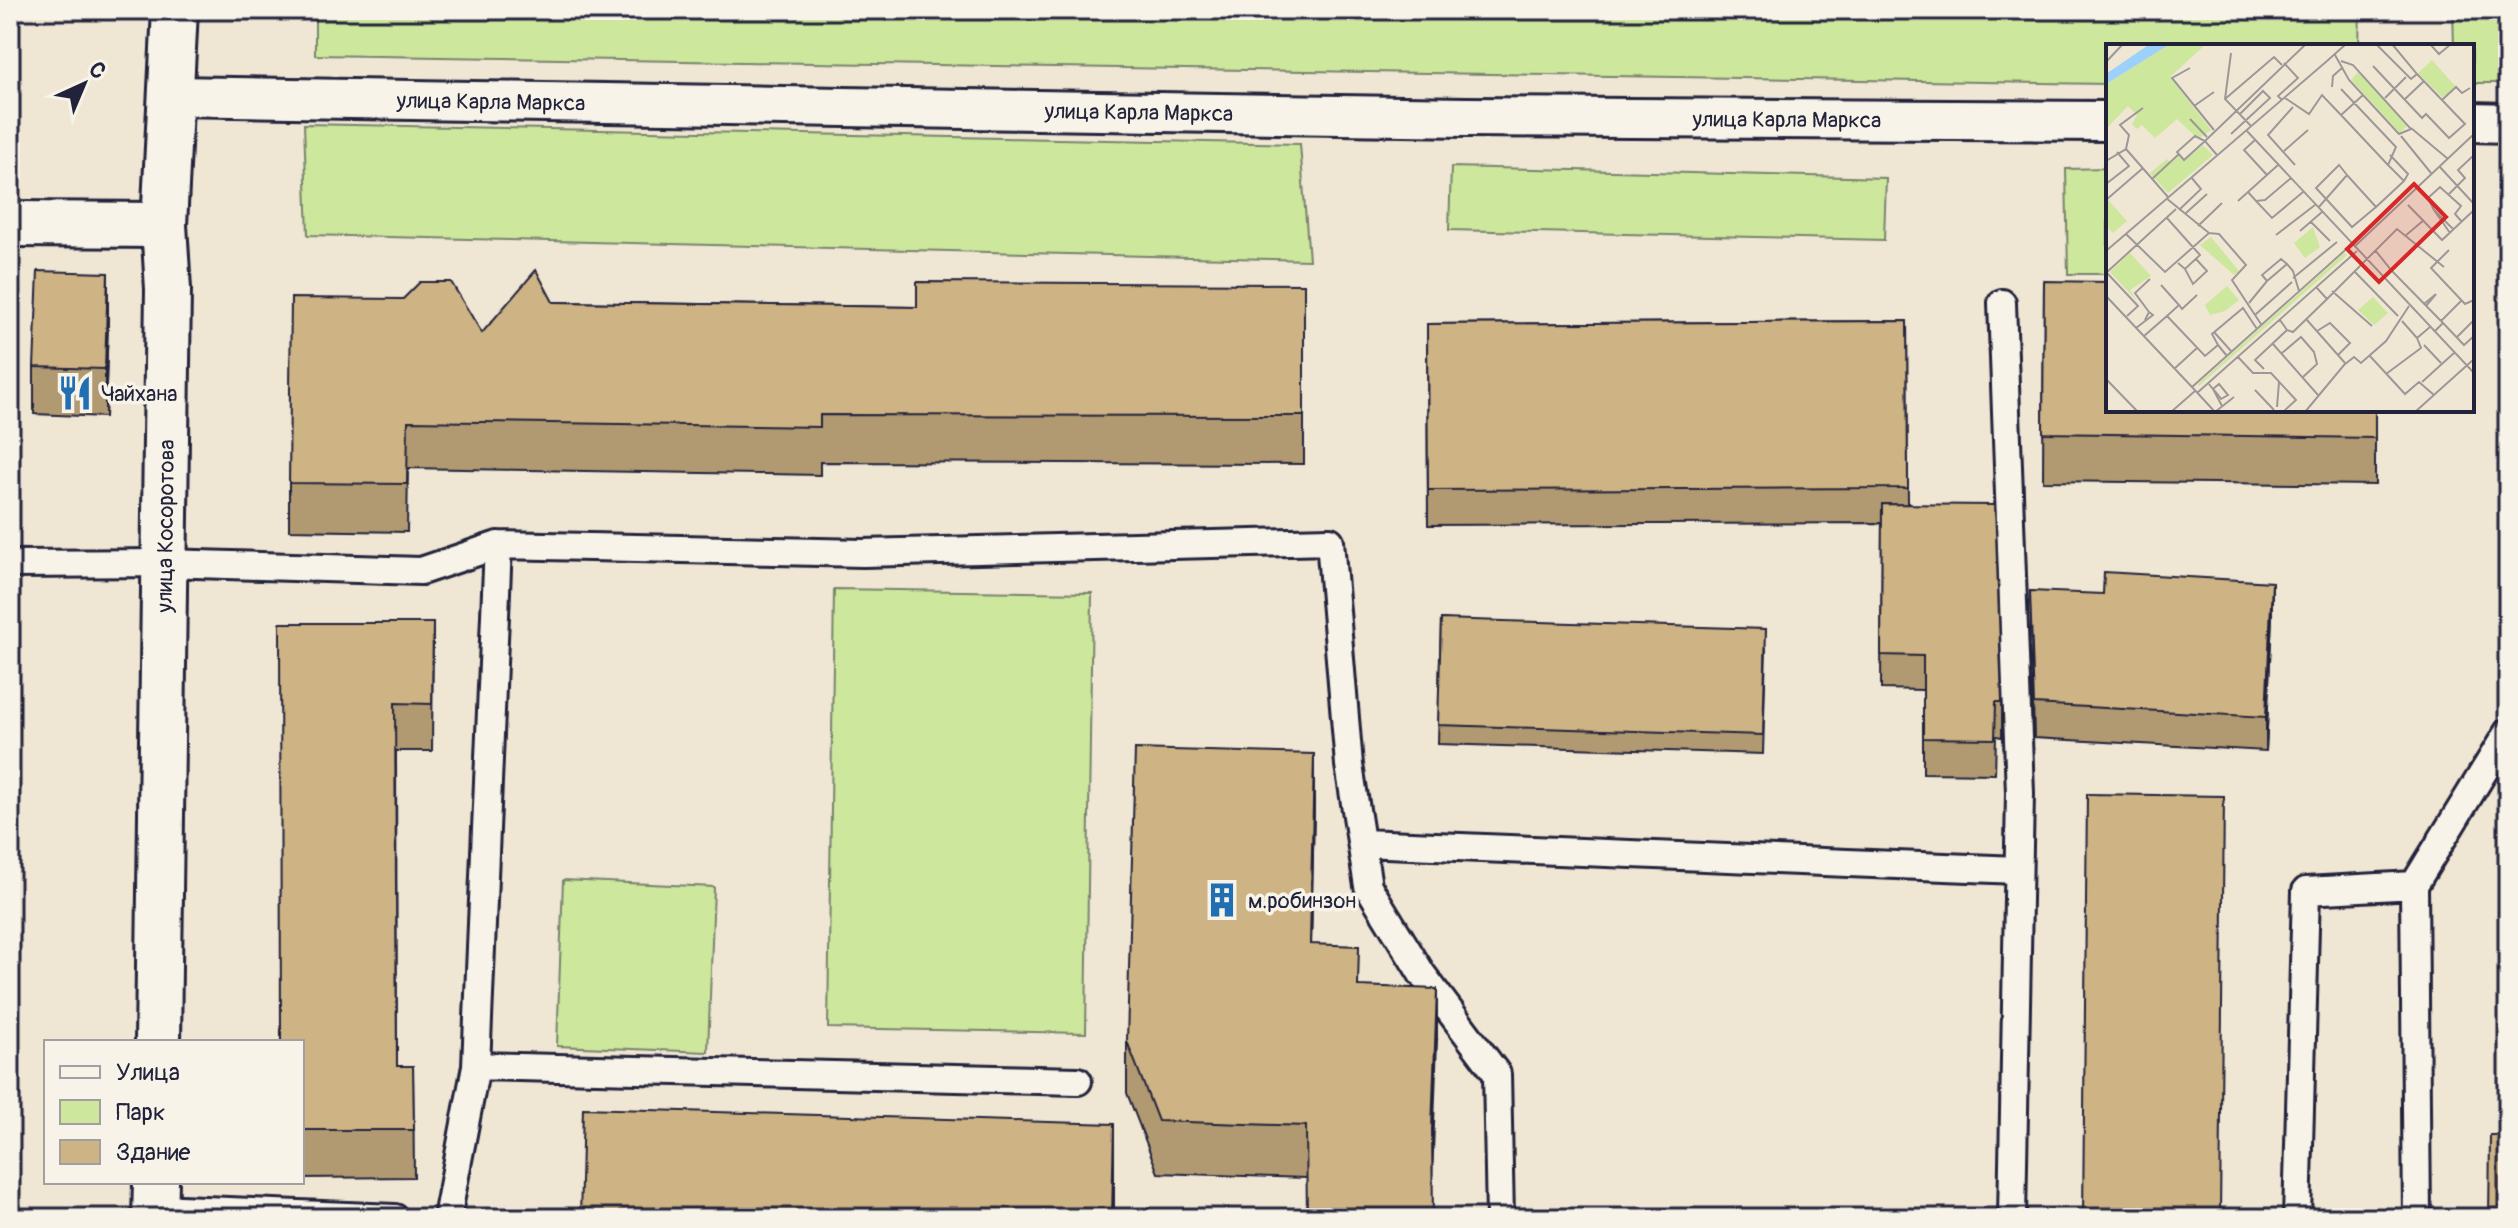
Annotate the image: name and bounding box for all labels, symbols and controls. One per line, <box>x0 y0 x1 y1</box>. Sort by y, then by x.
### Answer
north arrow <box>44 44 124 124</box>
inset map <box>2106 44 2474 412</box>
text: С <box>83 56 112 85</box>
street label: улица Карла Маркса <box>395 87 586 118</box>
street label: улица Карла Маркса <box>1043 97 1233 128</box>
street label: улица Карла Маркса <box>1691 105 1881 135</box>
restaurant icon: Чайхана <box>56 374 94 412</box>
place label: Чайхана <box>101 380 177 408</box>
street label: улица Косоротова <box>151 439 181 614</box>
building icon: м.робинзон <box>1203 881 1241 919</box>
place label: м.робинзон <box>1248 887 1356 915</box>
legend <box>44 1040 304 1184</box>
text: Улица <box>116 1058 180 1087</box>
text: Парк <box>116 1098 165 1127</box>
text: Здание <box>116 1138 191 1167</box>

